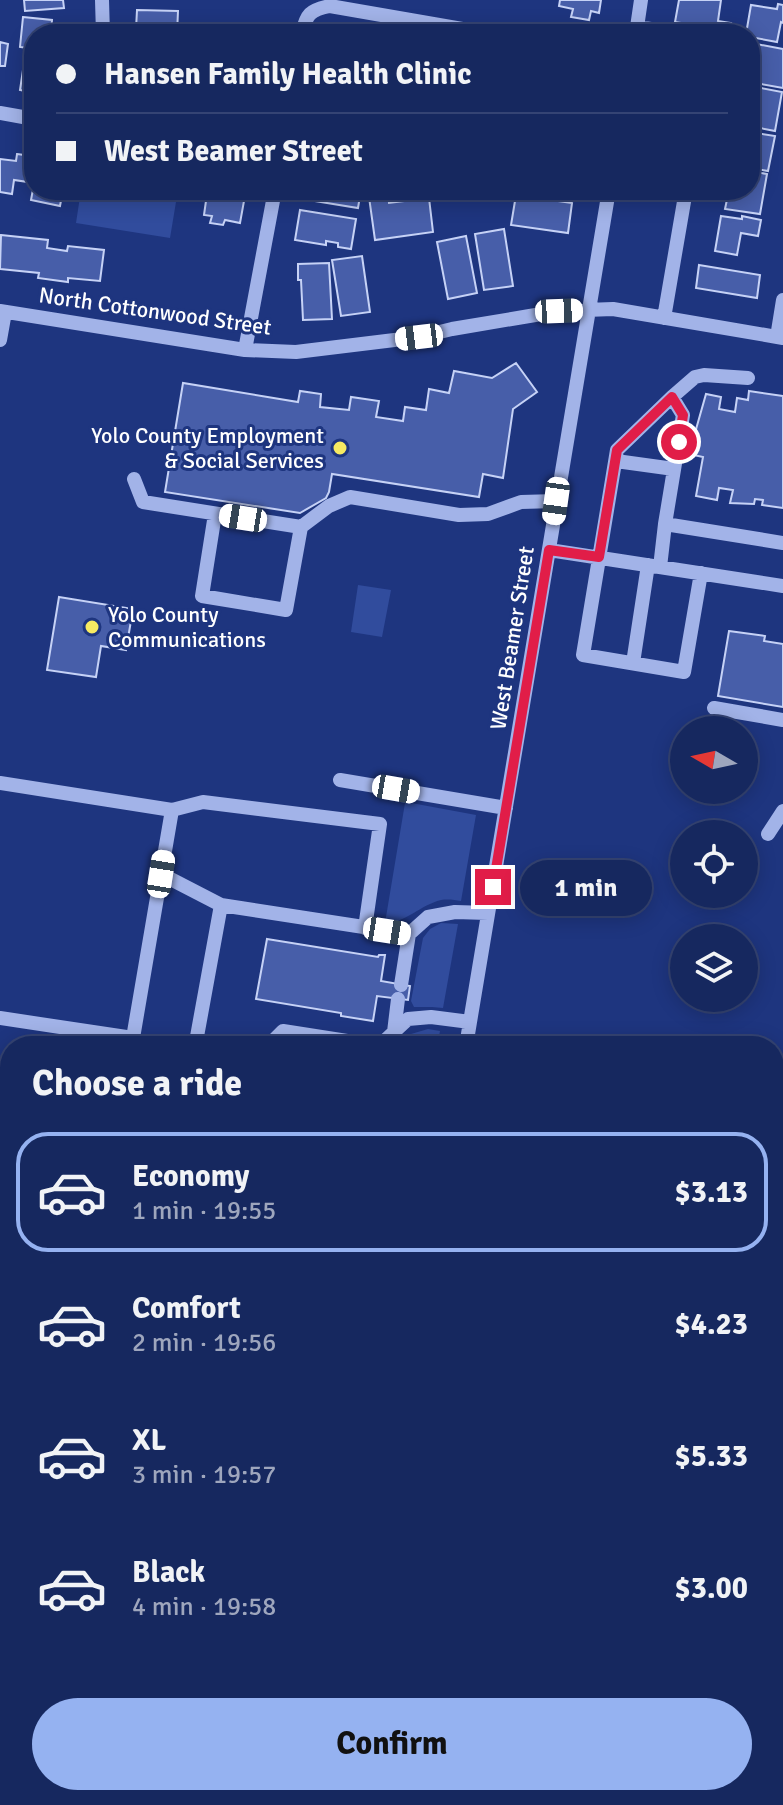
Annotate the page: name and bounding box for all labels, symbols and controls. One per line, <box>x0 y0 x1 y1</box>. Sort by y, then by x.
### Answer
text: Hansen Family Health Clinic <box>104 56 471 93</box>
text: West Beamer Street <box>104 133 363 170</box>
street label: North Cottonwood Street <box>37 281 273 341</box>
car <box>535 298 583 324</box>
car <box>394 322 444 352</box>
place label: Yolo County Employment & Social Services <box>91 422 324 474</box>
route start <box>661 424 697 460</box>
marker: Yolo County Employment & Social Services <box>331 439 349 457</box>
car <box>541 476 571 526</box>
car <box>217 502 269 534</box>
street label: West Beamer Street <box>484 544 540 732</box>
place label: Yolo County Communications <box>108 601 266 653</box>
marker: Yolo County Communications <box>83 618 101 636</box>
north arrow <box>670 716 758 804</box>
map controls <box>670 716 758 1012</box>
car <box>370 773 422 805</box>
button: locate <box>670 820 758 908</box>
car <box>145 848 177 900</box>
callout: 1 min <box>521 859 653 915</box>
route end <box>475 869 511 905</box>
text: 1 min <box>555 872 617 904</box>
car <box>361 915 413 947</box>
button: layers <box>670 924 758 1012</box>
text: Choose a ride <box>32 1061 242 1106</box>
icon: car <box>36 1156 108 1228</box>
text: Economy <box>132 1158 249 1195</box>
text: $3.13 <box>675 1174 748 1211</box>
text: 1 min · 19:55 <box>132 1195 276 1227</box>
icon: car <box>36 1288 108 1360</box>
text: Comfort <box>132 1290 241 1327</box>
text: $4.23 <box>675 1306 748 1343</box>
text: 2 min · 19:56 <box>132 1327 276 1359</box>
icon: car <box>36 1420 108 1492</box>
text: XL <box>132 1422 166 1459</box>
text: $5.33 <box>675 1438 748 1475</box>
text: 3 min · 19:57 <box>132 1459 276 1491</box>
icon: car <box>36 1552 108 1624</box>
text: Black <box>132 1554 205 1591</box>
text: $3.00 <box>675 1570 748 1607</box>
text: 4 min · 19:58 <box>132 1591 276 1623</box>
button: Confirm <box>32 1698 752 1790</box>

